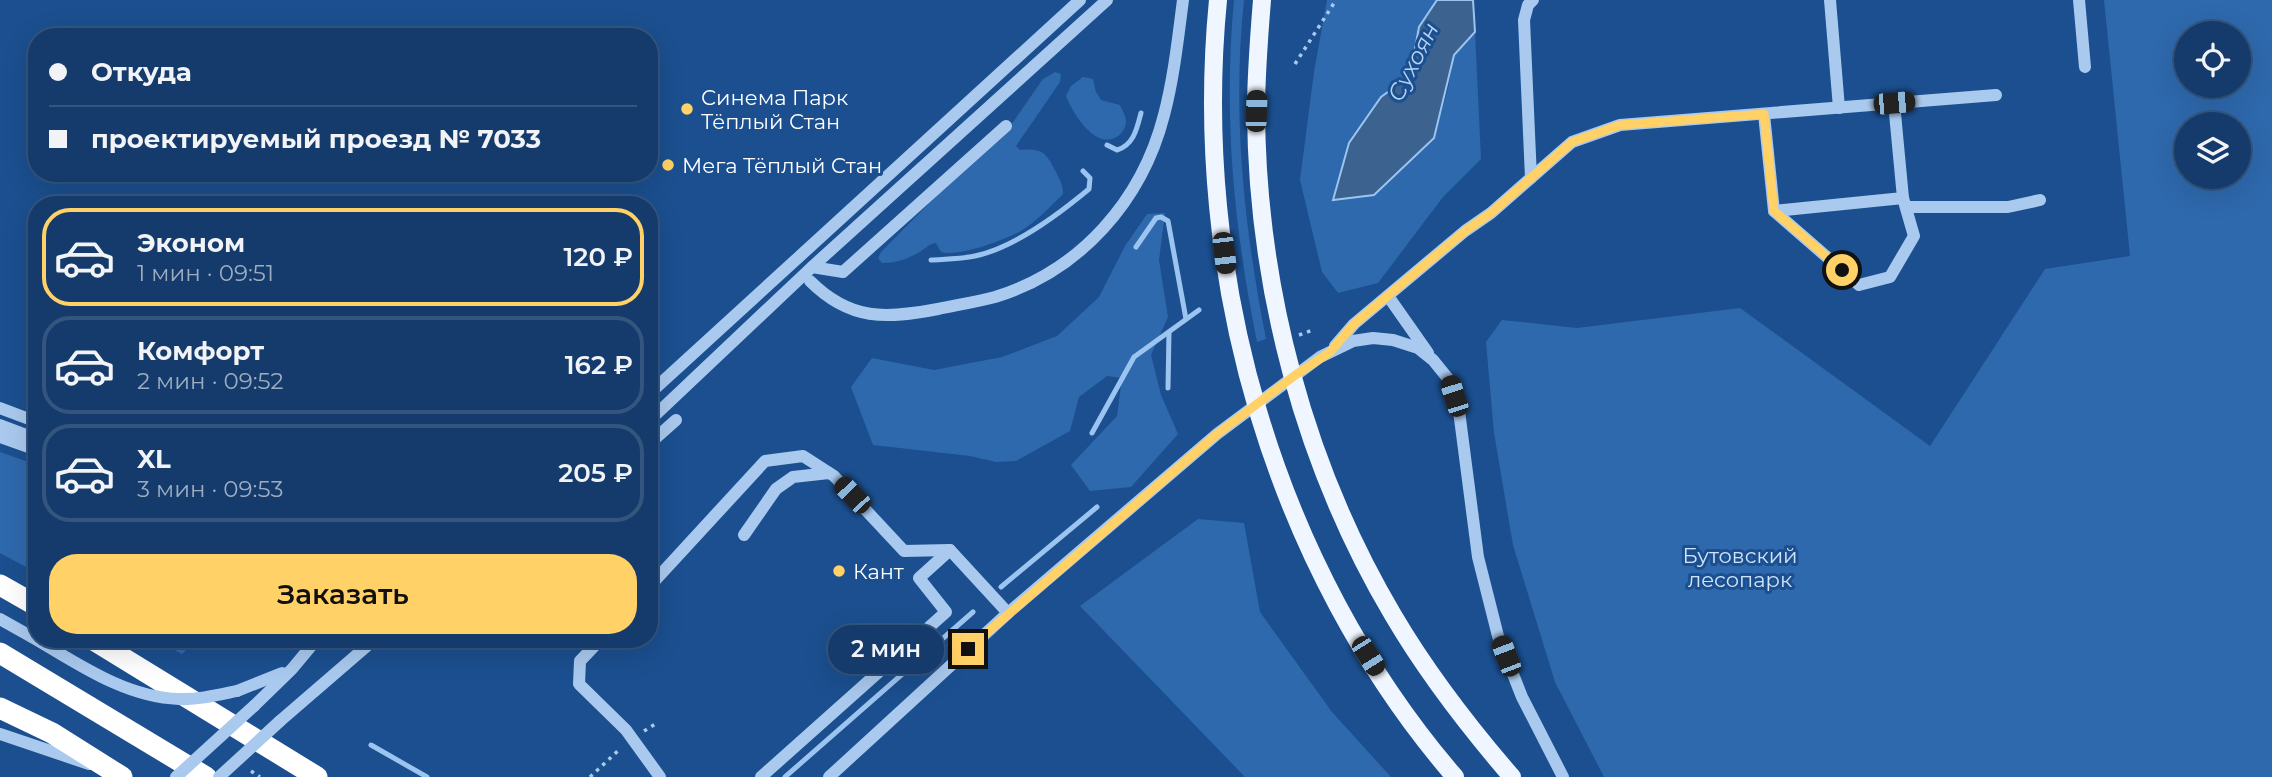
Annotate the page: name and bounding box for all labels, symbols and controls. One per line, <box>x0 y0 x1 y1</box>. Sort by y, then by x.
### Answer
water label: Сухоян <box>1381 18 1445 106</box>
map controls <box>2174 21 2251 189</box>
button: locate <box>2174 21 2251 98</box>
text: Откуда <box>91 56 192 88</box>
place label: Синема Парк Тёплый Стан <box>701 85 848 134</box>
car <box>1245 90 1268 132</box>
car <box>1873 91 1916 115</box>
marker: Синема Парк Тёплый Стан <box>679 101 695 117</box>
button: layers <box>2174 112 2251 189</box>
text: проектируемый проезд № 7033 <box>91 123 541 155</box>
place label: Мега Тёплый Cтан <box>682 153 882 178</box>
marker: Мега Тёплый Cтан <box>660 157 676 173</box>
icon: car <box>53 226 116 289</box>
text: Эконом <box>137 227 245 259</box>
car <box>1212 231 1237 275</box>
text: 120 ₽ <box>563 241 633 273</box>
route start <box>1826 254 1858 286</box>
text: 1 мин · 09:51 <box>137 259 274 287</box>
icon: car <box>53 334 116 397</box>
text: Комфорт <box>137 335 264 367</box>
text: 162 ₽ <box>565 349 633 381</box>
text: 2 мин · 09:52 <box>137 367 284 395</box>
car <box>1438 373 1471 419</box>
icon: car <box>53 442 116 505</box>
text: XL <box>137 443 171 475</box>
text: 205 ₽ <box>558 457 633 489</box>
car <box>830 473 875 517</box>
text: 3 мин · 09:53 <box>137 475 283 503</box>
park label: Бутовский лесопарк <box>1682 543 1798 592</box>
button: Заказать <box>49 554 637 634</box>
place label: Кант <box>853 559 904 584</box>
marker: Кант <box>831 563 847 579</box>
callout: 2 мин <box>828 624 944 674</box>
route end <box>952 633 984 665</box>
car <box>1348 633 1389 679</box>
car <box>1489 633 1524 679</box>
text: 2 мин <box>851 635 921 663</box>

